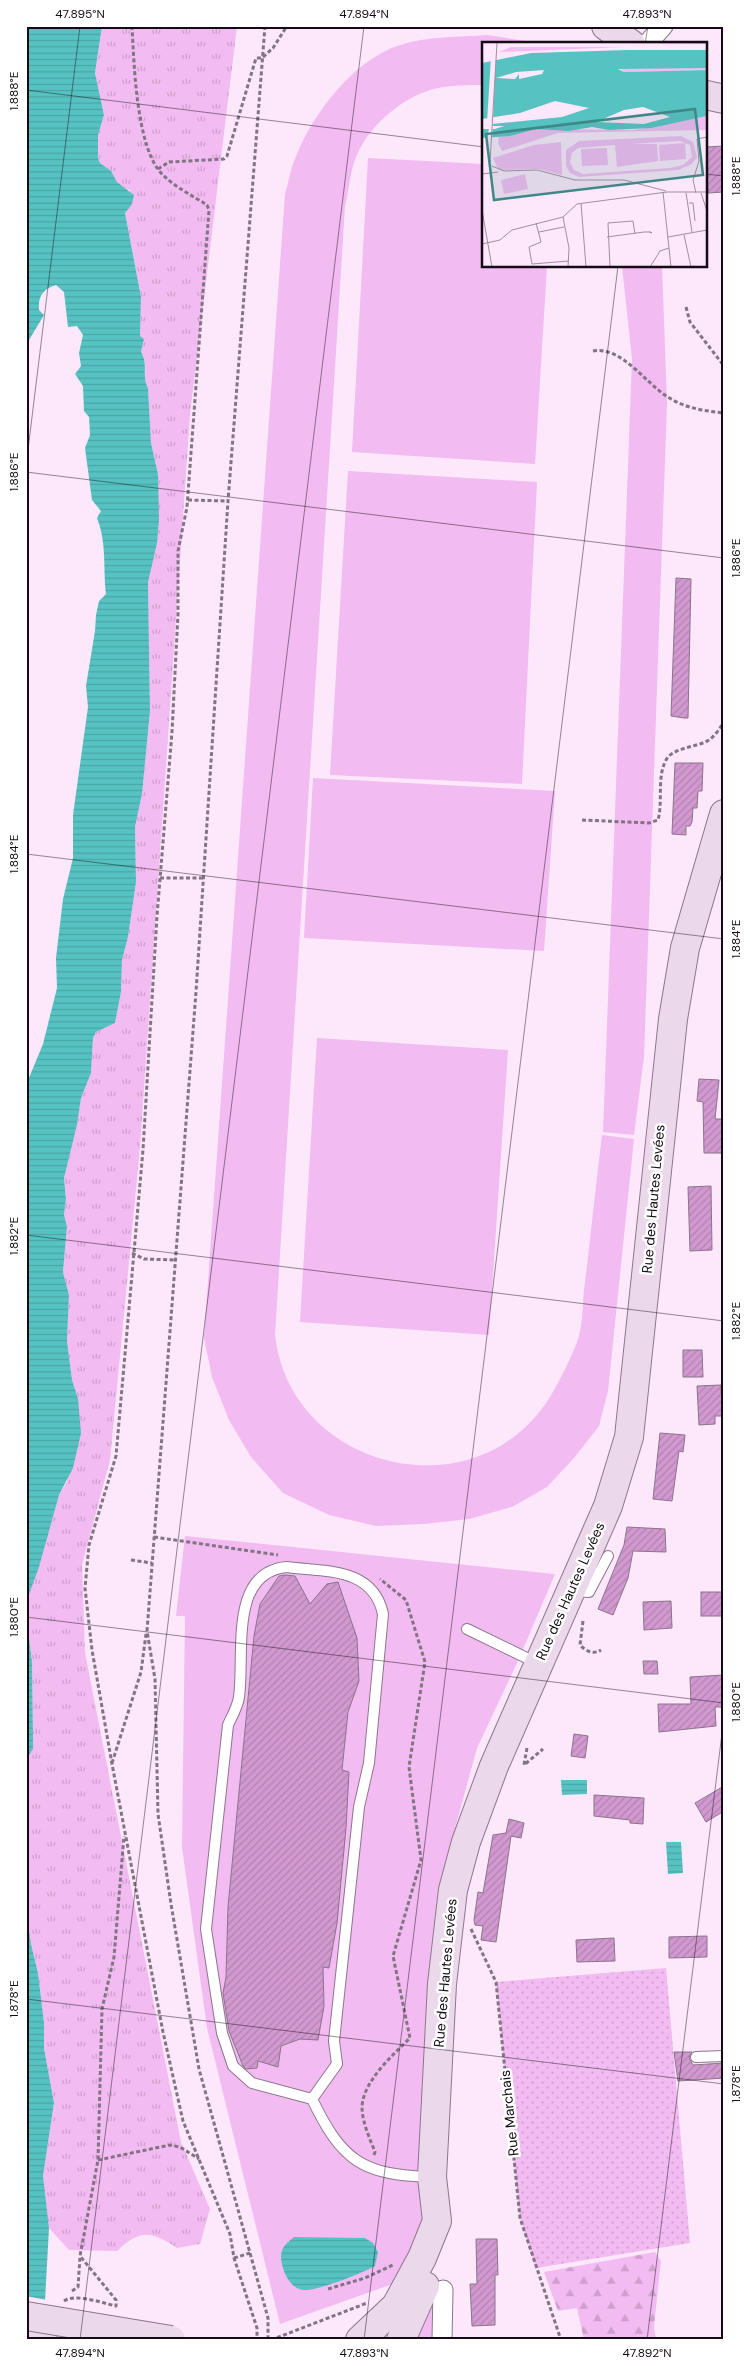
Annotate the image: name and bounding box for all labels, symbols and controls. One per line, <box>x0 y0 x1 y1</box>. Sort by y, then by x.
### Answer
text: 47.895°N <box>55 6 105 22</box>
text: 47.894°N <box>339 6 389 22</box>
text: 47.893°N <box>622 6 672 22</box>
inset map <box>482 42 708 268</box>
text: 1.888°E <box>6 71 22 110</box>
text: 1.888°E <box>728 156 744 195</box>
text: 1.886°E <box>6 452 22 492</box>
text: 1.886°E <box>728 538 744 578</box>
text: 1.884°E <box>6 834 22 873</box>
text: 1.884°E <box>728 919 744 958</box>
street label: Rue des Hautes Levées <box>638 1124 668 1274</box>
text: 1.882°E <box>6 1217 22 1255</box>
text: 1.882°E <box>728 1302 744 1340</box>
street label: Rue des Hautes Levées <box>531 1519 609 1663</box>
text: 1.880°E <box>6 1597 22 1637</box>
text: 1.880°E <box>728 1682 744 1722</box>
street label: Rue des Hautes Levées <box>430 1898 460 2048</box>
text: 1.878°E <box>6 1980 22 2018</box>
text: 1.878°E <box>728 2065 744 2103</box>
street label: Rue Marchais <box>496 2069 522 2157</box>
text: 47.894°N <box>55 2345 105 2361</box>
text: 47.893°N <box>339 2345 389 2361</box>
text: 47.892°N <box>623 2345 671 2361</box>

